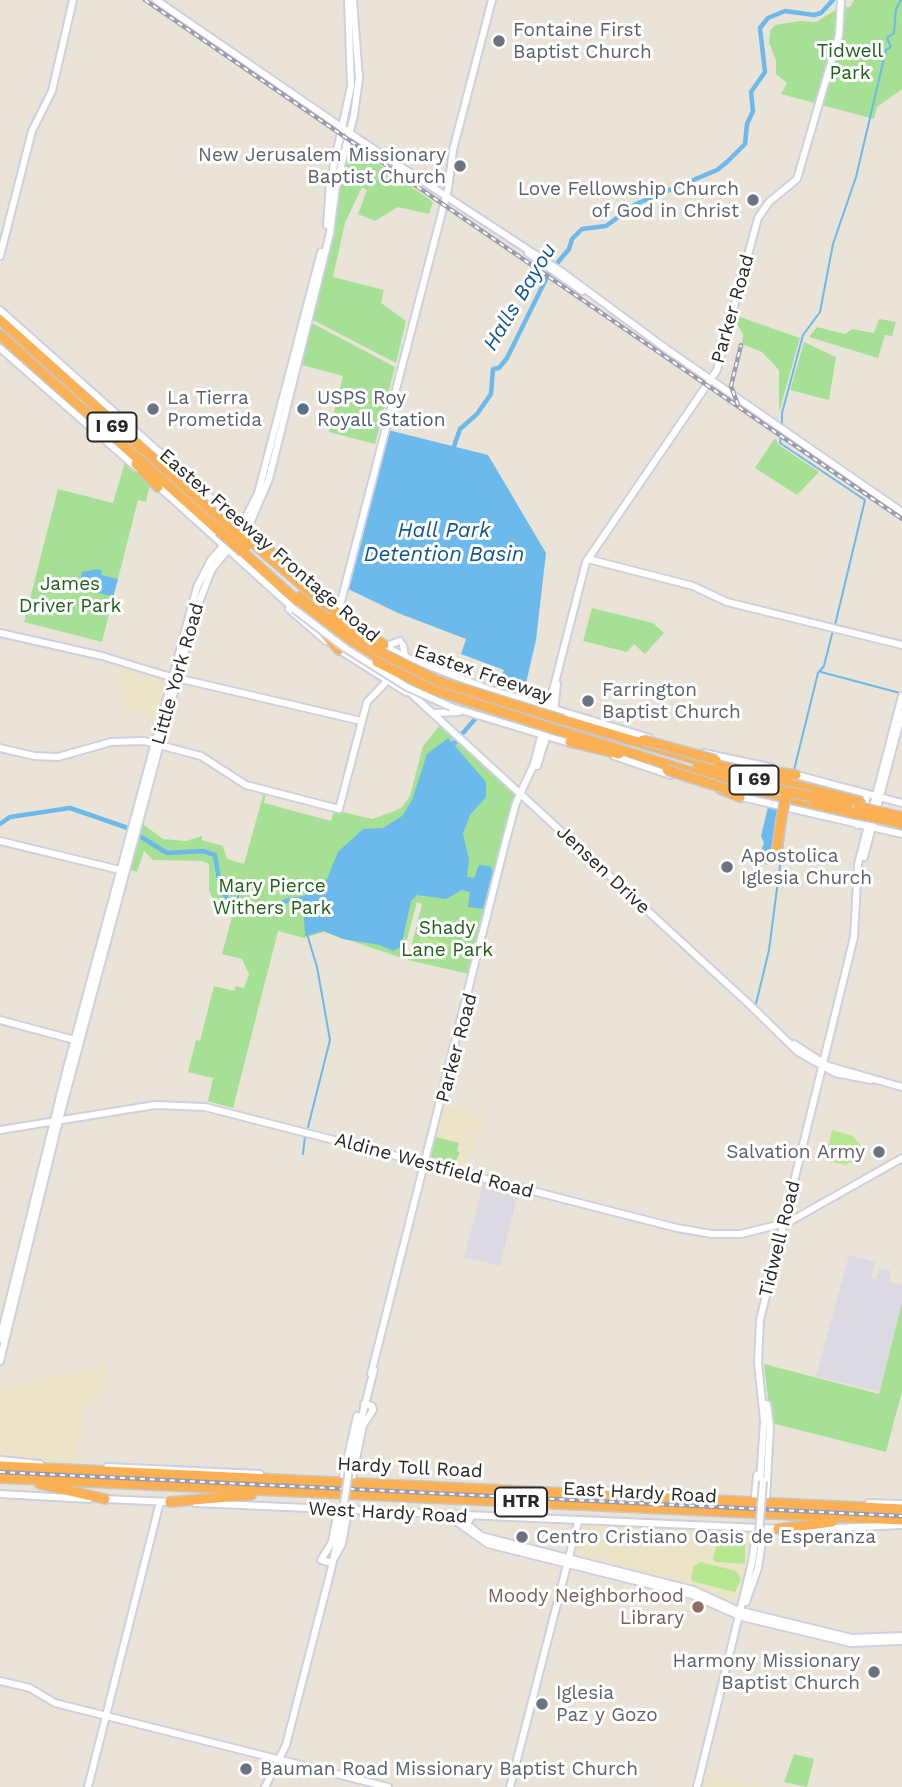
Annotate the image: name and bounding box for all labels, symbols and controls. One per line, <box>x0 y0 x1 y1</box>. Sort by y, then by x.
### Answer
place label: Fontaine First Baptist Church <box>513 19 652 63</box>
marker: Fontaine First Baptist Church <box>491 33 507 49</box>
park label: Tidwell Park <box>817 40 883 84</box>
place label: New Jerusalem Missionary Baptist Church <box>198 144 446 188</box>
marker: New Jerusalem Missionary Baptist Church <box>452 158 468 174</box>
place label: Love Fellowship Church of God in Christ <box>518 178 739 222</box>
marker: Love Fellowship Church of God in Christ <box>745 192 761 208</box>
water label: Halls Bayou <box>478 239 562 355</box>
street label: Parker Road <box>707 252 759 366</box>
place label: La Tierra Prometida <box>167 387 262 431</box>
place label: USPS Roy Royall Station <box>317 387 446 431</box>
marker: La Tierra Prometida <box>145 401 161 417</box>
marker: USPS Roy Royall Station <box>295 401 311 417</box>
road number: I 69 <box>88 412 136 442</box>
street label: Eastex Freeway Frontage Road <box>154 444 384 648</box>
water label: Hall Park Detention Basin <box>364 518 524 568</box>
park label: James Driver Park <box>19 573 121 617</box>
street label: Little York Road <box>147 600 209 748</box>
street label: Eastex Freeway <box>411 640 555 708</box>
place label: Farrington Baptist Church <box>602 679 741 723</box>
marker: Farrington Baptist Church <box>580 693 596 709</box>
road number: I 69 <box>730 766 778 794</box>
street label: Jensen Drive <box>551 821 655 919</box>
place label: Apostolica Iglesia Church <box>741 845 872 889</box>
marker: Apostolica Iglesia Church <box>719 859 735 875</box>
park label: Mary Pierce Withers Park <box>213 875 331 919</box>
park label: Shady Lane Park <box>401 917 493 961</box>
street label: Parker Road <box>431 991 483 1105</box>
street label: Aldine Westfield Road <box>332 1128 536 1204</box>
place label: Salvation Army <box>726 1141 865 1163</box>
marker: Salvation Army <box>871 1144 887 1160</box>
street label: Tidwell Road <box>755 1178 805 1300</box>
street label: Hardy Toll Road <box>337 1453 483 1483</box>
street label: East Hardy Road <box>563 1478 717 1508</box>
road number: HTR <box>495 1488 547 1517</box>
street label: West Hardy Road <box>308 1497 468 1529</box>
place label: Centro Cristiano Oasis de Esperanza <box>536 1526 876 1548</box>
marker: Centro Cristiano Oasis de Esperanza <box>514 1529 530 1545</box>
place label: Moody Neighborhood Library <box>488 1585 684 1629</box>
marker: Moody Neighborhood Library <box>690 1599 706 1615</box>
place label: Harmony Missionary Baptist Church <box>673 1650 860 1694</box>
marker: Harmony Missionary Baptist Church <box>866 1664 882 1680</box>
place label: Iglesia Paz y Gozo <box>556 1682 658 1726</box>
marker: Iglesia Paz y Gozo <box>534 1696 550 1712</box>
place label: Bauman Road Missionary Baptist Church <box>260 1758 638 1780</box>
marker: Bauman Road Missionary Baptist Church <box>238 1761 254 1777</box>

